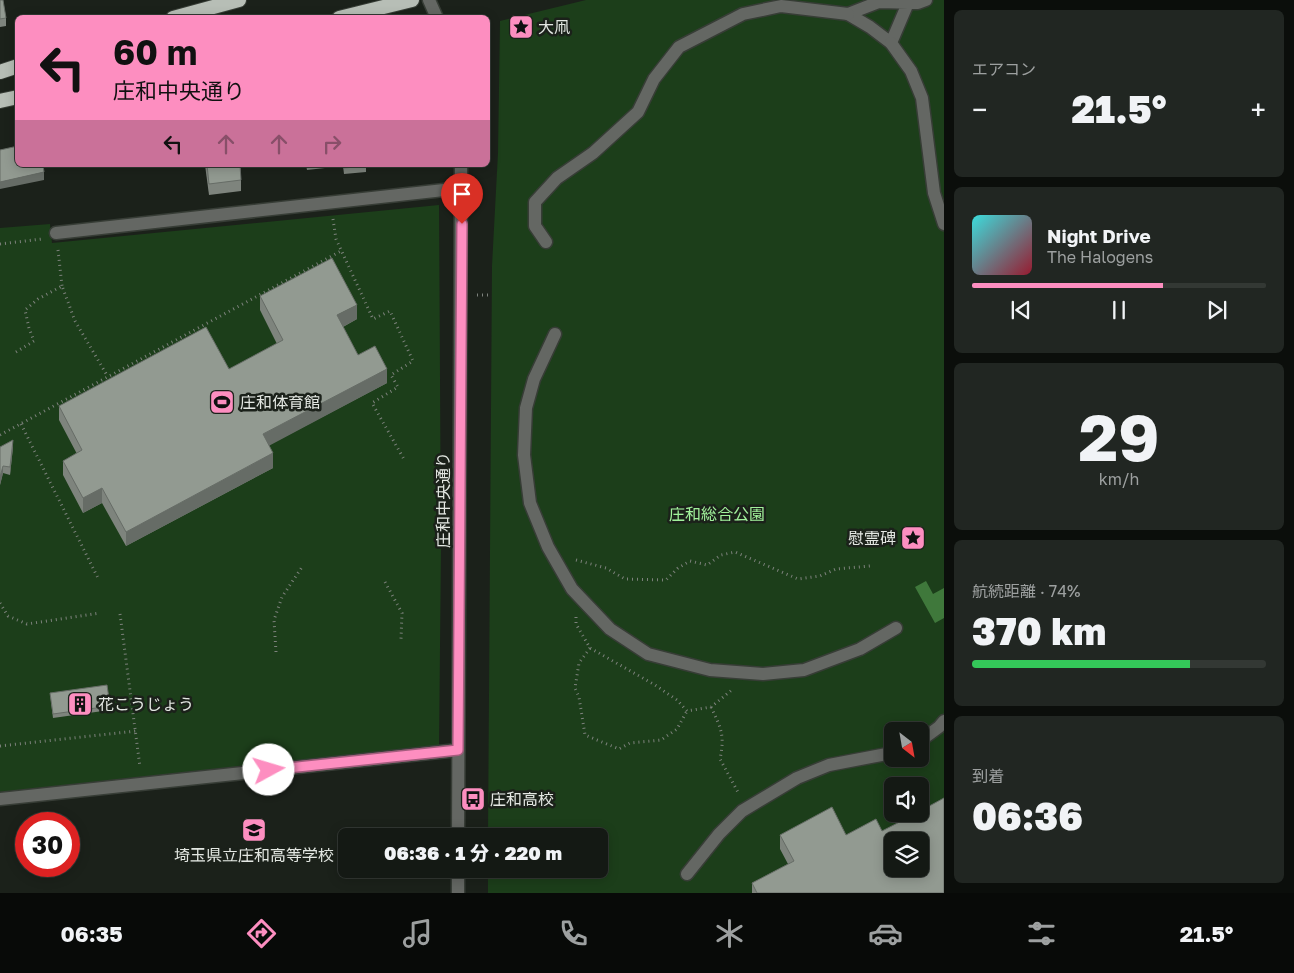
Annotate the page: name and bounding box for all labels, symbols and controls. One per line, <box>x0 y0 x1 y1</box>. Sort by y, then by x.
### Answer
place icon: 大凧 <box>508 14 534 40</box>
place label: 大凧 <box>538 17 570 37</box>
text: 60 m <box>113 31 197 73</box>
icon: left <box>30 35 95 100</box>
text: エアコン <box>972 59 1036 79</box>
text: 庄和中央通り <box>113 77 245 104</box>
text: 21.5° <box>1072 86 1166 131</box>
text: − <box>972 93 987 126</box>
text: + <box>1251 93 1266 126</box>
icon: left <box>159 130 187 158</box>
icon: ahead <box>212 130 240 158</box>
icon: ahead <box>265 130 293 158</box>
icon: right <box>318 130 346 158</box>
pin <box>441 173 483 224</box>
icon: arrive <box>448 180 476 208</box>
text: Night Drive <box>1047 224 1151 247</box>
text: The Halogens <box>1047 247 1153 267</box>
icon: previous <box>1007 296 1035 324</box>
icon: pause <box>1105 296 1133 324</box>
icon: next <box>1203 296 1231 324</box>
sports icon: 庄和体育館 <box>209 389 235 415</box>
place label: 庄和体育館 <box>240 392 320 412</box>
text: 29 <box>1079 397 1159 475</box>
street label: 庄和中央通り <box>433 452 453 548</box>
text: km/h <box>1099 469 1139 489</box>
park label: 庄和総合公園 <box>669 504 765 524</box>
place icon: 慰霊碑 <box>900 525 926 551</box>
place label: 慰霊碑 <box>848 528 896 548</box>
text: 航続距離 · 74% <box>972 581 1080 601</box>
text: 370 km <box>972 608 1106 653</box>
building icon: 花こうじょう <box>67 691 93 717</box>
place label: 花こうじょう <box>98 694 194 714</box>
north arrow <box>884 722 929 768</box>
map controls <box>884 722 929 877</box>
position arrow <box>242 743 294 795</box>
text: 到着 <box>972 766 1004 786</box>
button: sound <box>884 777 929 822</box>
bus stop icon: 庄和高校 <box>460 786 486 812</box>
place label: 庄和高校 <box>490 789 554 809</box>
text: 06:36 <box>972 793 1083 838</box>
speed limit sign: 30 <box>15 812 80 877</box>
school or university icon: 埼玉県立庄和高等学校 <box>241 817 267 843</box>
button: layers <box>884 832 929 877</box>
text: 06:36 · 1 分 · 220 m <box>384 841 562 864</box>
place label: 埼玉県立庄和高等学校 <box>174 845 334 865</box>
icon: directions <box>244 916 279 951</box>
icon: music <box>400 916 435 951</box>
icon: phone <box>556 916 591 951</box>
icon: climate <box>712 916 747 951</box>
icon: car <box>868 916 903 951</box>
icon: filters <box>1024 916 1059 951</box>
text: 06:35 <box>61 920 123 947</box>
text: 21.5° <box>1180 920 1233 947</box>

